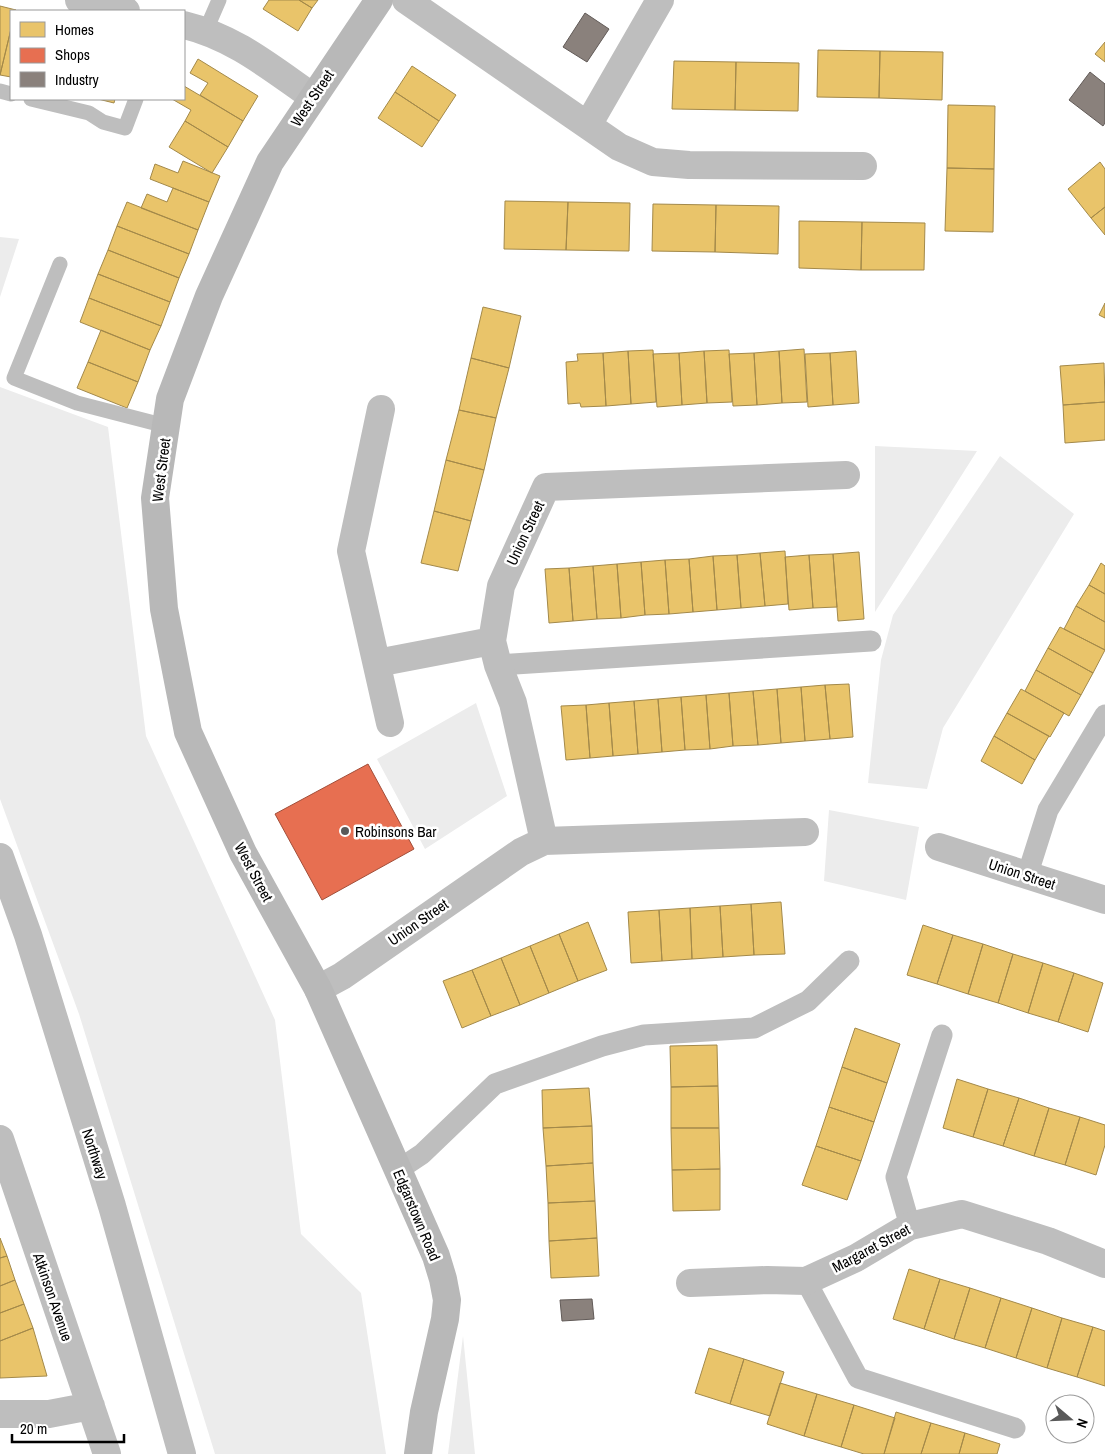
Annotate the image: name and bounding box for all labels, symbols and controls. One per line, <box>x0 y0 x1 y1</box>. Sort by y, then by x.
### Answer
legend <box>10 10 185 100</box>
text: Homes <box>55 19 94 40</box>
text: Shops <box>55 44 90 65</box>
street label: West Street <box>285 65 339 130</box>
text: Industry <box>55 69 100 90</box>
street label: West Street <box>147 436 175 503</box>
street label: Union Street <box>501 497 549 569</box>
place label: Robinsons Bar <box>355 821 436 842</box>
marker: Robinsons Bar <box>339 825 351 837</box>
street label: West Street <box>230 839 279 906</box>
street label: Union Street <box>986 853 1059 895</box>
street label: Union Street <box>384 893 453 950</box>
street label: Northway <box>77 1126 113 1183</box>
street label: Edgarstown Road <box>388 1166 446 1264</box>
street label: Margaret Street <box>828 1218 914 1277</box>
street label: Atkinson Avenue <box>28 1249 78 1344</box>
north arrow <box>1045 1394 1095 1444</box>
scale bar <box>12 1412 125 1444</box>
text: N <box>1072 1416 1092 1430</box>
text: 20 m <box>20 1418 47 1439</box>

